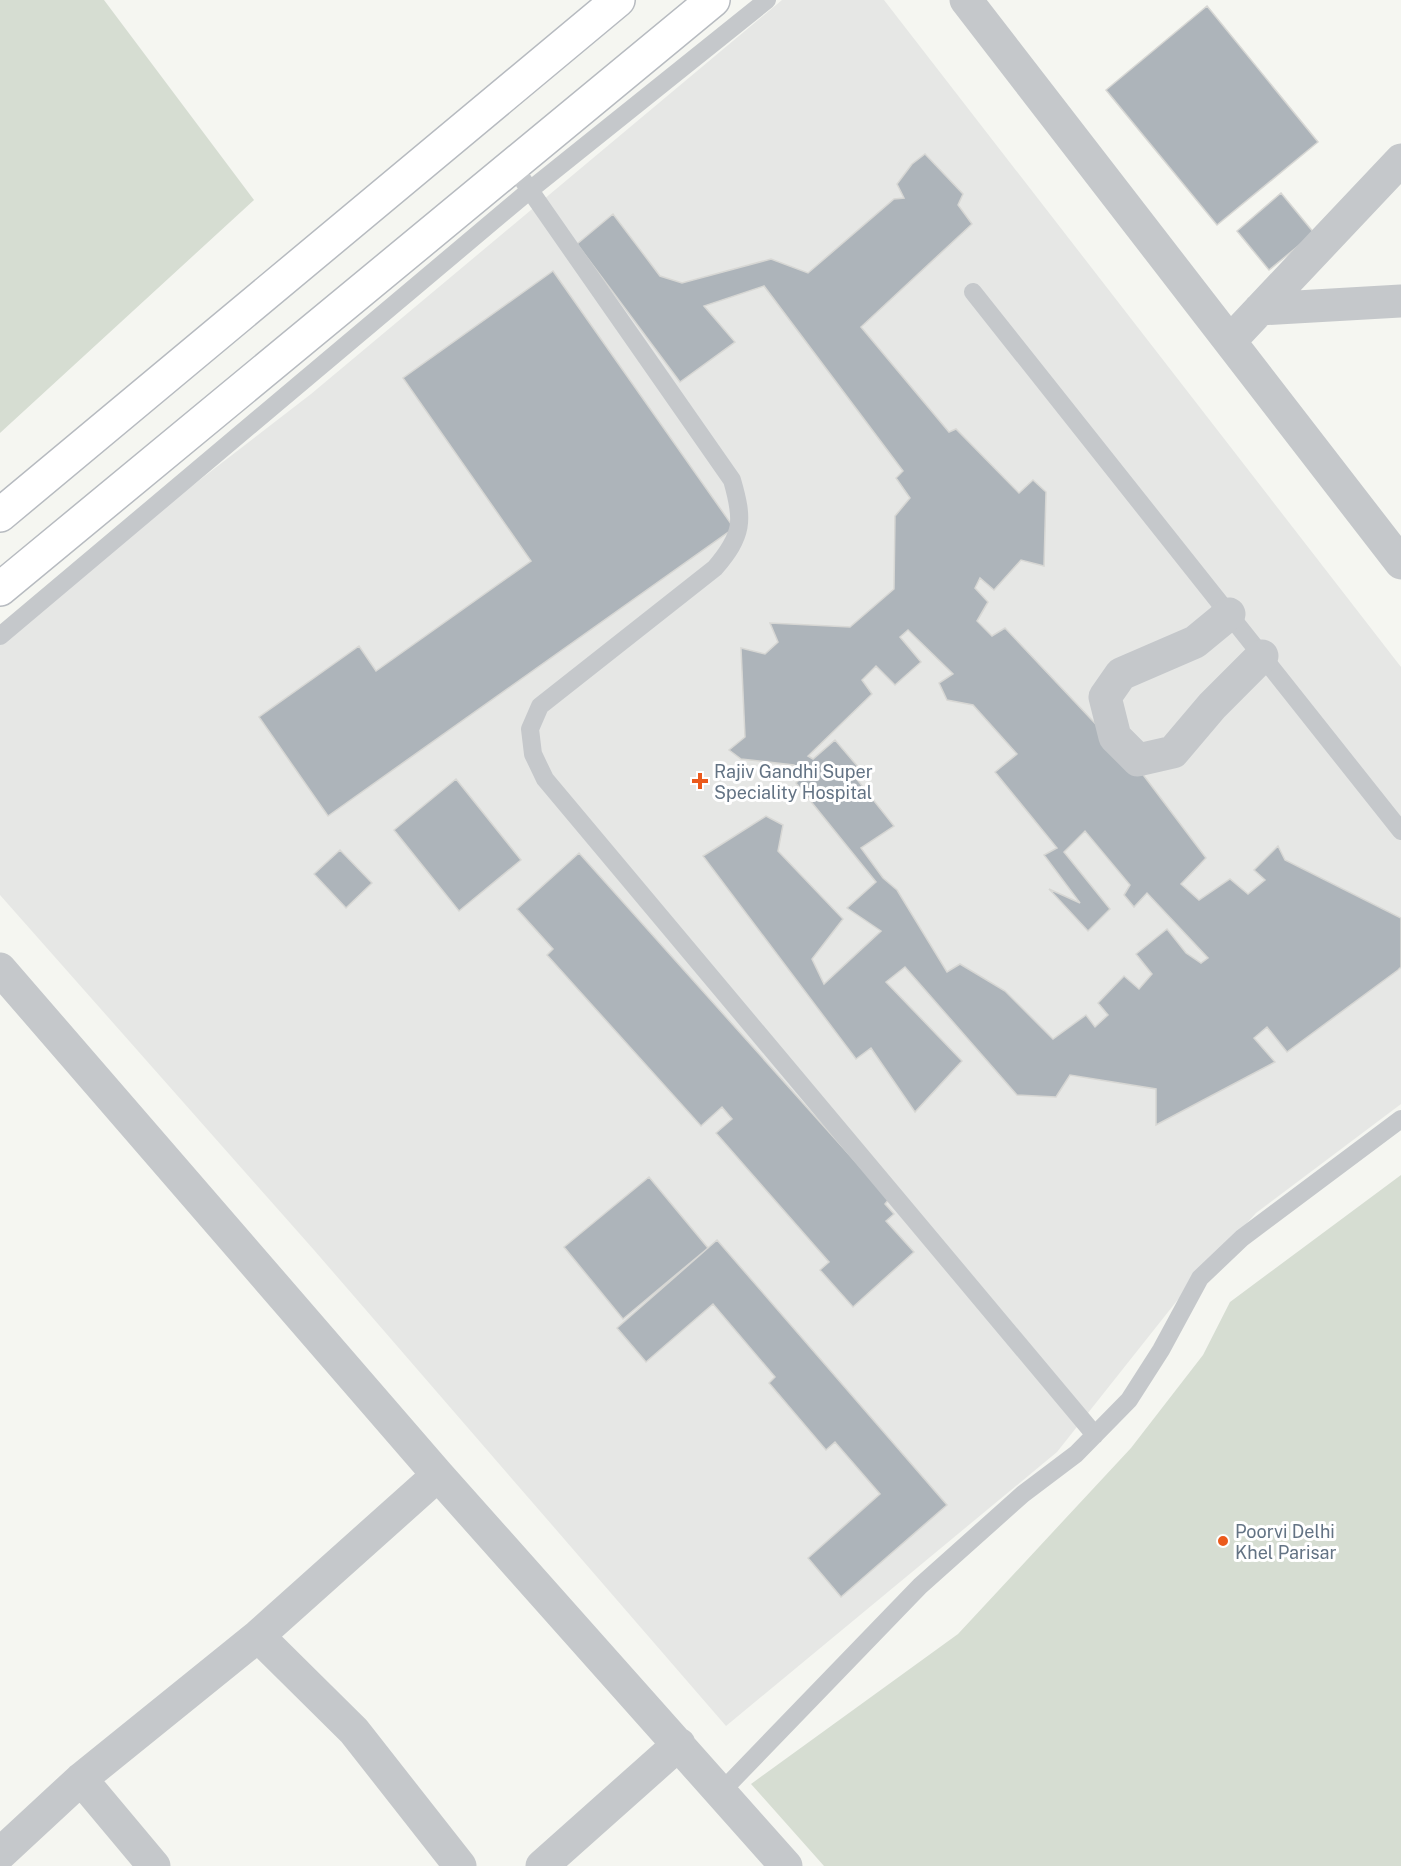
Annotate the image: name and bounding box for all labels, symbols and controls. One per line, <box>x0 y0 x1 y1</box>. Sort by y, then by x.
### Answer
place label: Rajiv Gandhi Super Speciality Hospital <box>714 761 873 803</box>
marker: Rajiv Gandhi Super Speciality Hospital <box>691 772 709 790</box>
place label: Poorvi Delhi Khel Parisar <box>1235 1521 1337 1563</box>
marker: Poorvi Delhi Khel Parisar <box>1216 1534 1230 1548</box>

